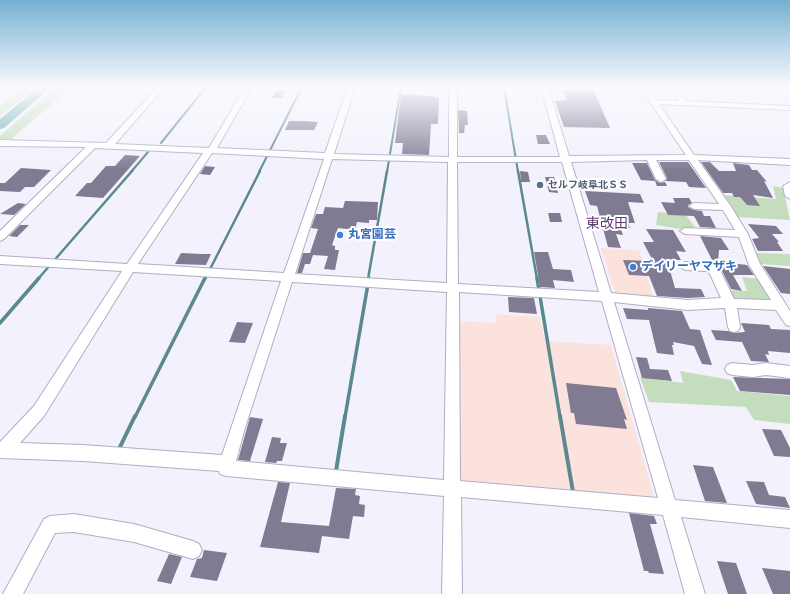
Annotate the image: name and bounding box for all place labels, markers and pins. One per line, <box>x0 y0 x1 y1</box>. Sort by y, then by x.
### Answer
place label: セルフ岐阜北ＳＳ <box>548 179 628 191</box>
marker: セルフ岐阜北ＳＳ <box>535 180 545 190</box>
place label: 丸宮園芸 <box>348 228 396 242</box>
marker: 丸宮園芸 <box>335 230 345 240</box>
place label: デイリーヤマザキ <box>641 260 737 274</box>
marker: デイリーヤマザキ <box>628 262 638 272</box>

